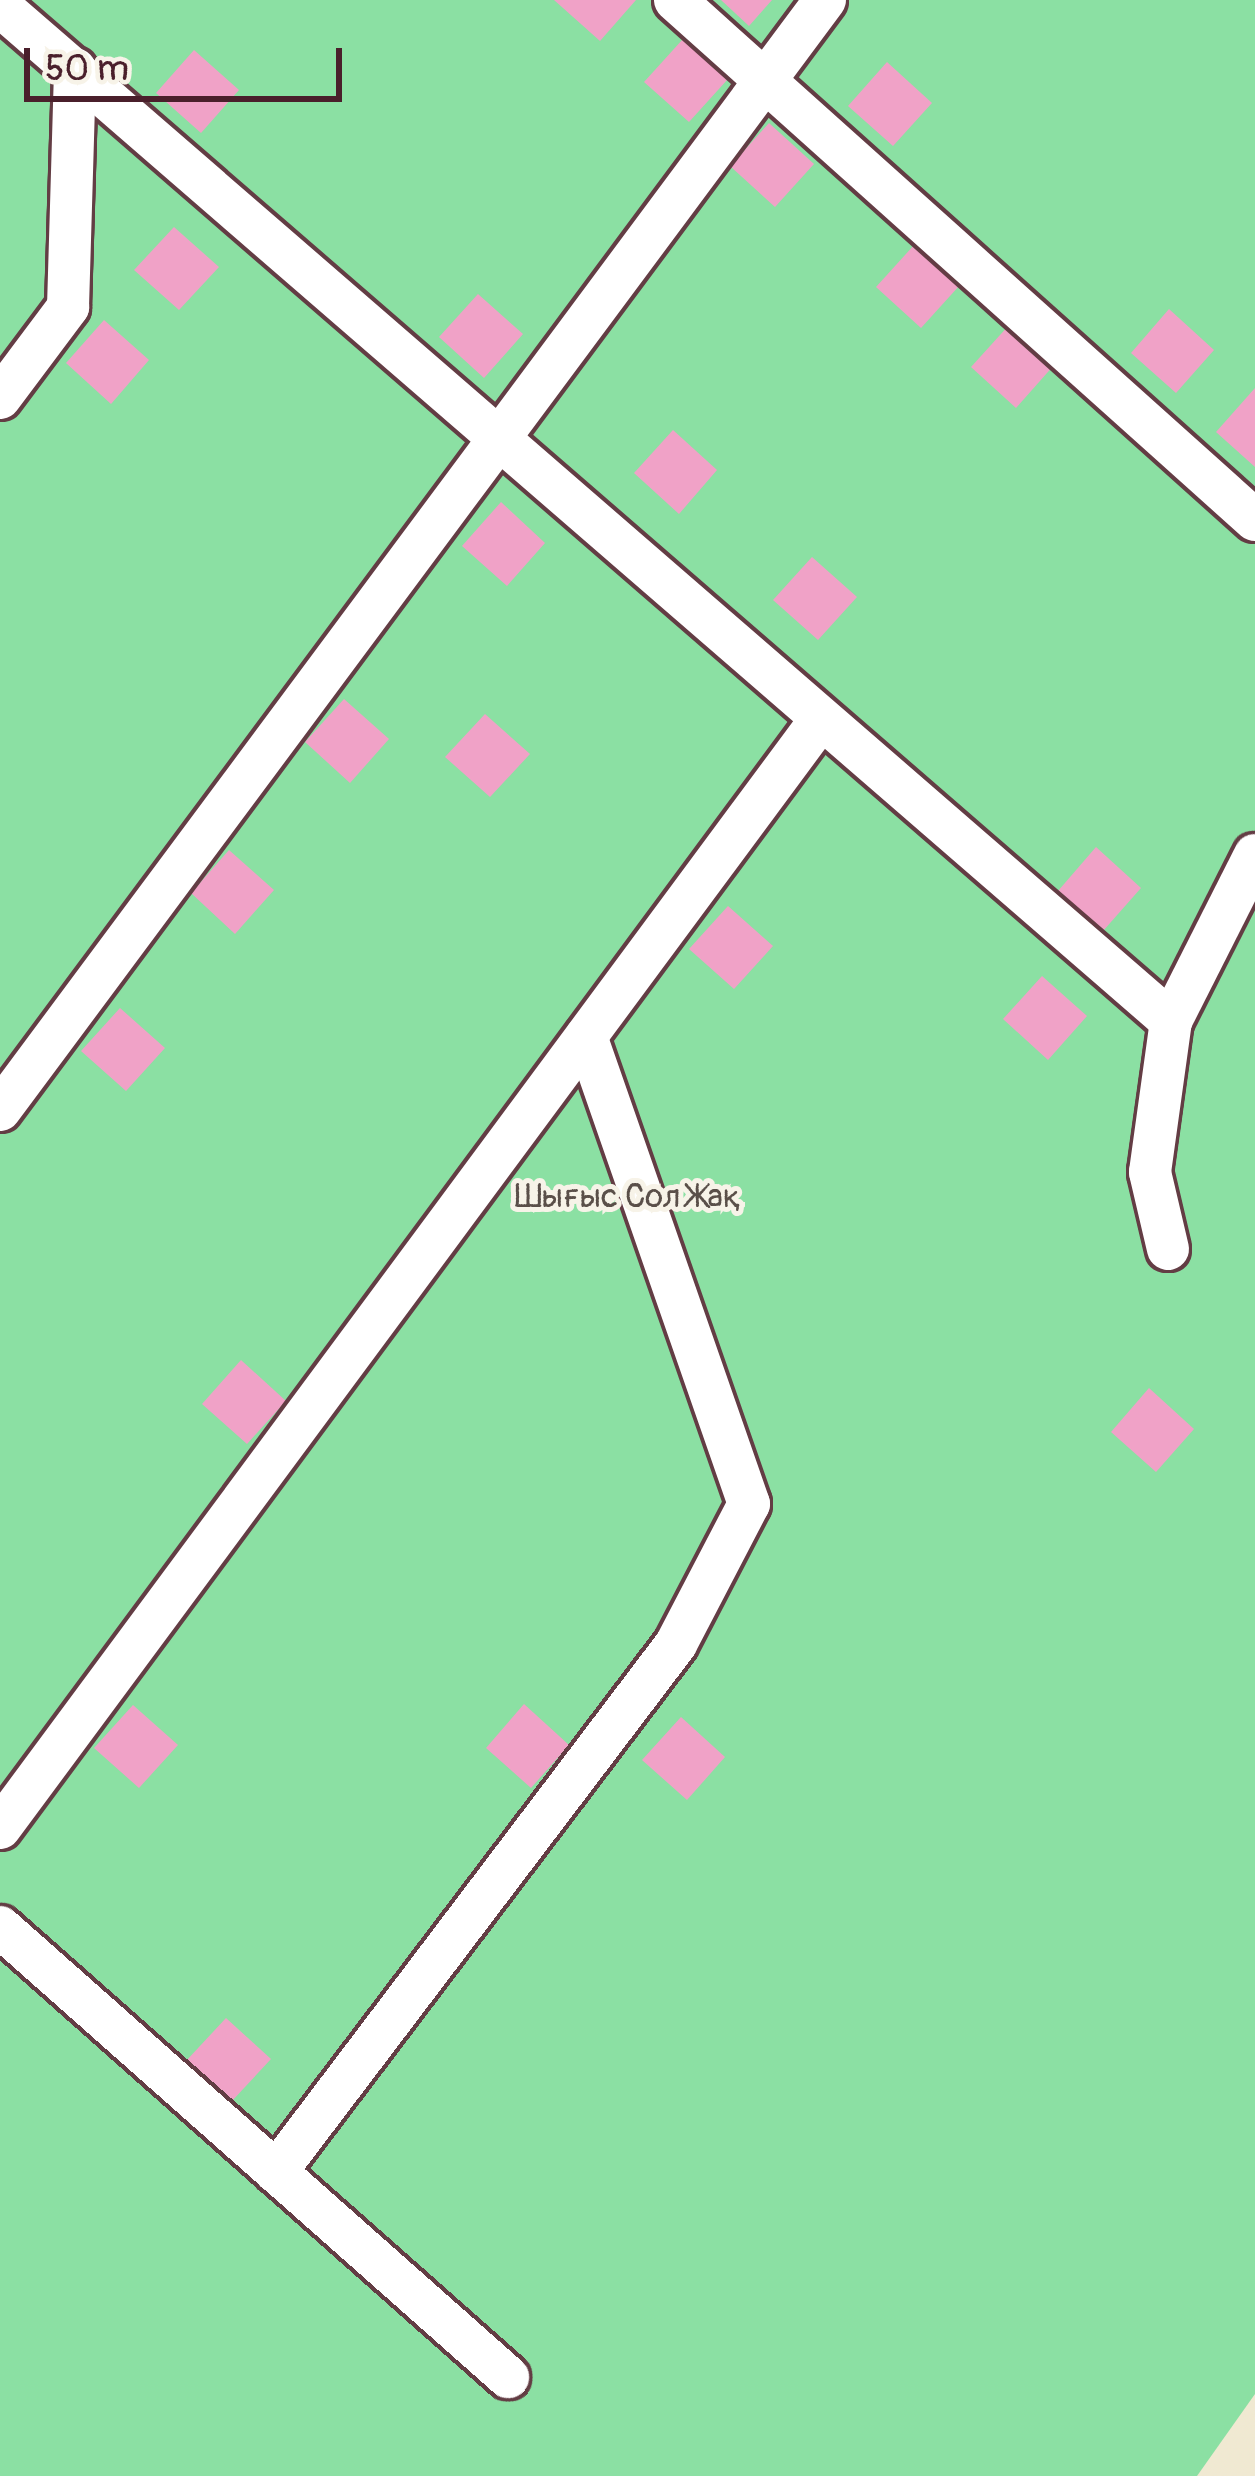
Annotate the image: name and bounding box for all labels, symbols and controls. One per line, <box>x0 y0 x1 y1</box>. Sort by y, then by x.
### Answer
scale bar <box>30 24 348 98</box>
text: 50 m <box>45 46 129 91</box>
park label: Шығыс Сол Жақ <box>515 1177 741 1217</box>

